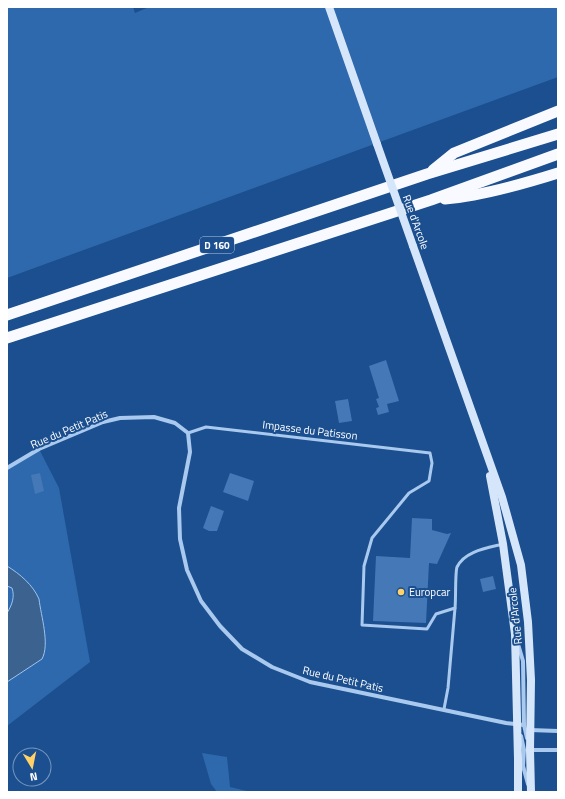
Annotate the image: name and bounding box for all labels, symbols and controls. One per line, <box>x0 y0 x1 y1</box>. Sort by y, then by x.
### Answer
street label: Rue d'Arcole <box>399 192 433 252</box>
road number: D 160 <box>200 237 234 253</box>
street label: Rue du Petit Patis <box>28 406 110 452</box>
street label: Impasse du Patisson <box>262 416 359 444</box>
place label: Europcar <box>409 584 450 600</box>
street label: Rue d'Arcole <box>504 586 526 645</box>
marker: Europcar <box>396 587 406 597</box>
street label: Rue du Petit Patis <box>301 662 385 696</box>
north arrow <box>12 747 52 787</box>
text: N <box>29 768 39 785</box>

